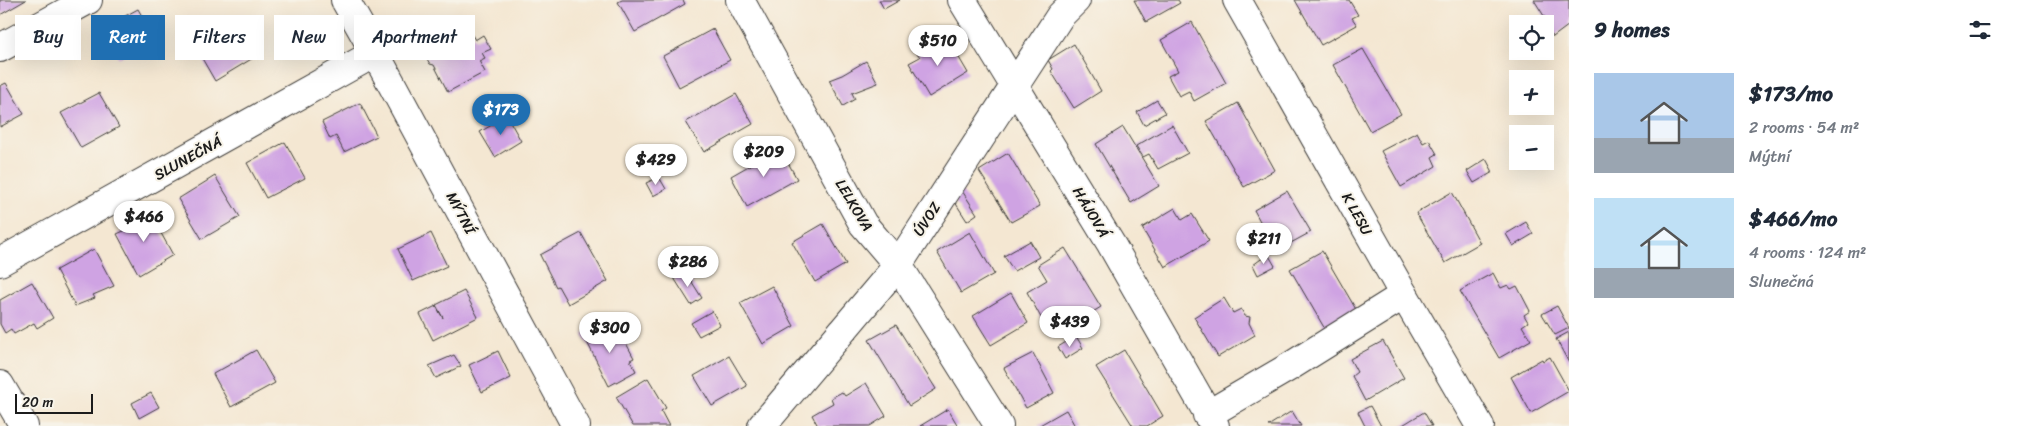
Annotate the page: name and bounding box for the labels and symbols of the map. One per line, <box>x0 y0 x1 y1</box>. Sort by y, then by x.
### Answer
pin: $510 <box>908 24 968 67</box>
pin: $173 <box>471 94 531 136</box>
street label: SLUNEČNÁ <box>149 127 229 187</box>
pin: $209 <box>734 136 794 178</box>
pin: $429 <box>626 144 686 186</box>
street label: LELKOVA <box>828 174 880 236</box>
street label: HÁJOVÁ <box>1065 181 1118 245</box>
street label: MÝTNÍ <box>439 187 484 240</box>
street label: K LESU <box>1334 188 1380 241</box>
street label: ÚVOZ <box>906 196 948 242</box>
pin: $466 <box>114 200 174 243</box>
pin: $211 <box>1234 222 1294 265</box>
pin: $286 <box>658 246 718 288</box>
pin: $439 <box>1040 306 1100 348</box>
pin: $300 <box>580 312 640 354</box>
scale bar <box>15 391 92 414</box>

